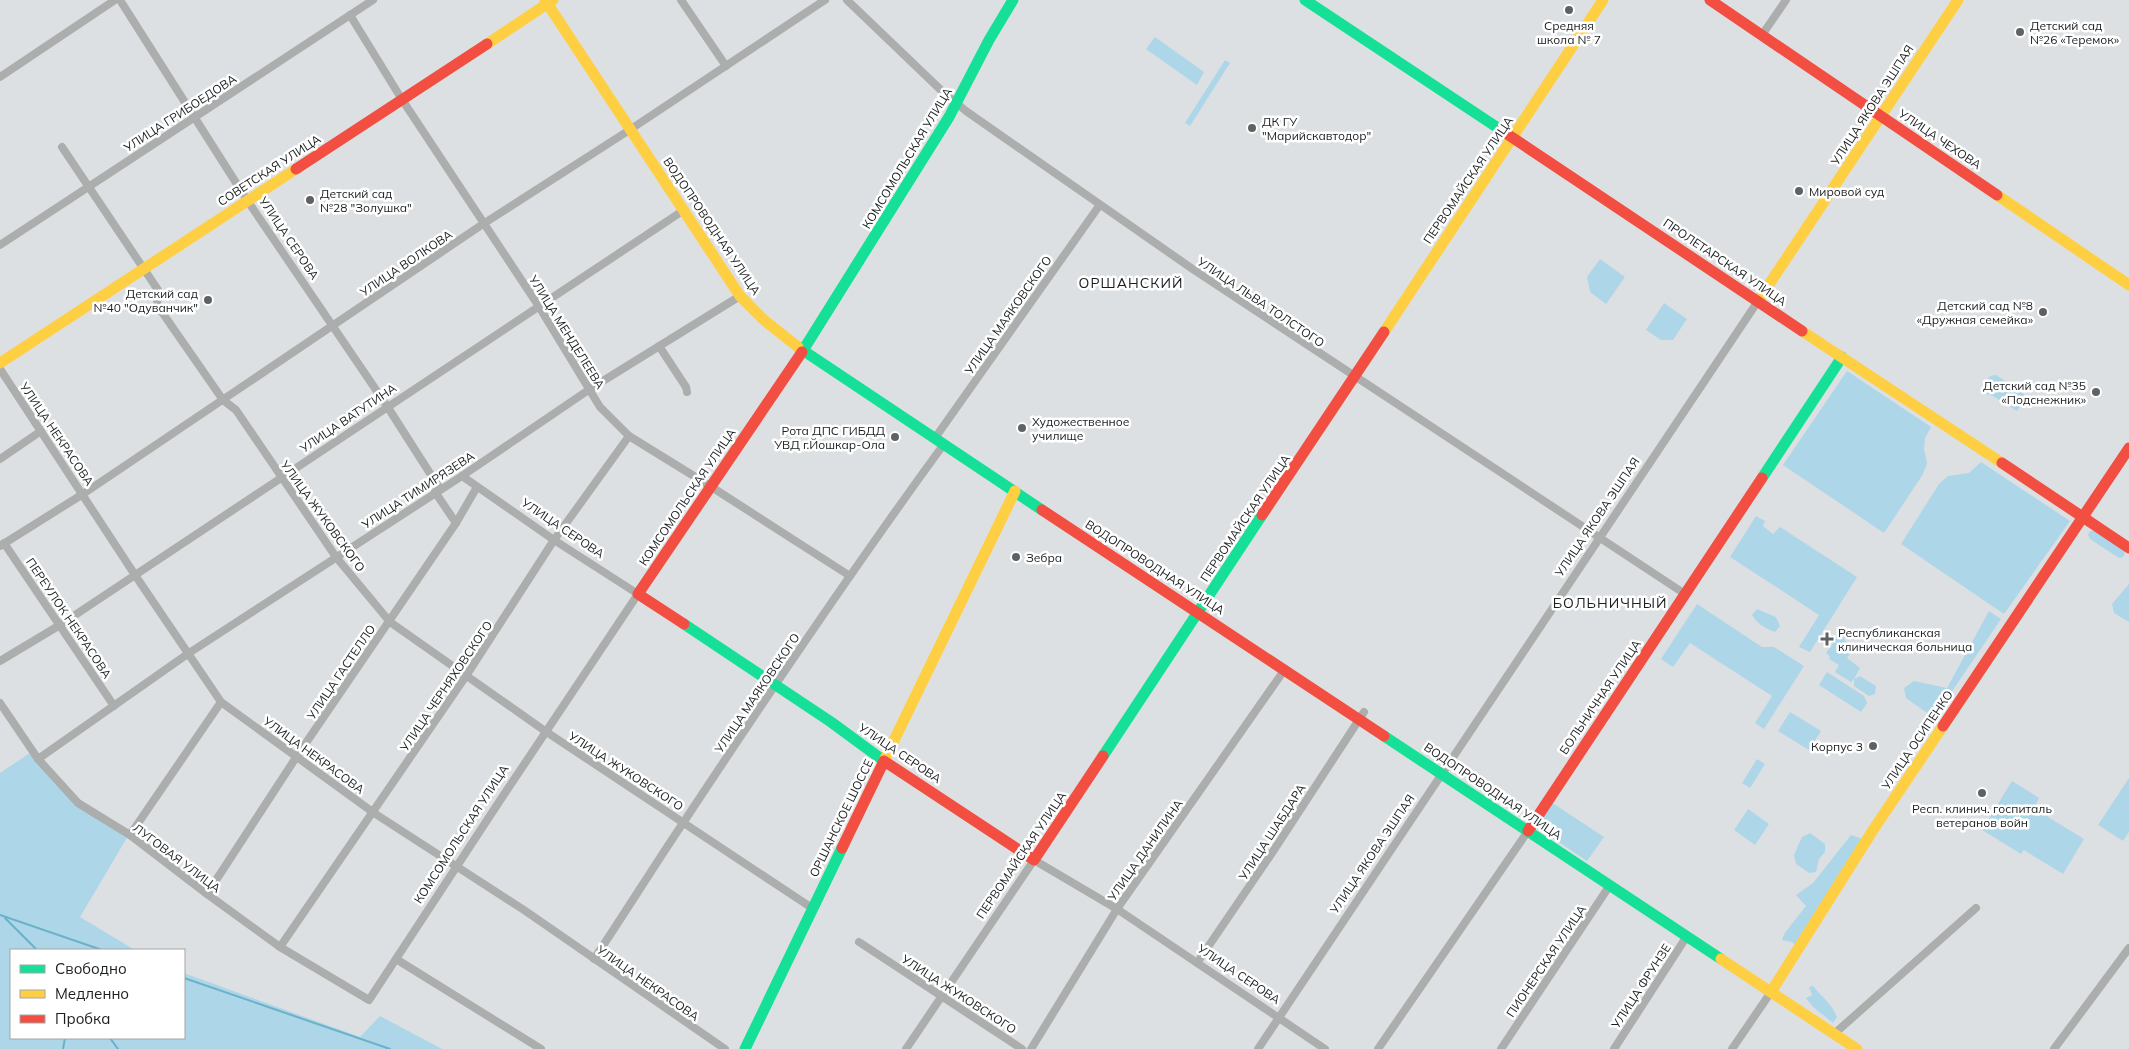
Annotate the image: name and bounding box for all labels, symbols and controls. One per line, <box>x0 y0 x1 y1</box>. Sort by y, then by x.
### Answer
marker: Средняя школа № 7 <box>1563 4 1575 16</box>
place label: Средняя школа № 7 <box>1537 18 1601 47</box>
place label: Детский сад №26 «Теремок» <box>2030 18 2120 47</box>
marker: Детский сад №26 «Теремок» <box>2014 26 2026 38</box>
street label: УЛИЦА ЯКОВА ЭШПАЯ <box>1827 42 1917 169</box>
street label: УЛИЦА ГРИБОЕДОВА <box>120 71 239 156</box>
street label: КОМСОМОЛЬСКАЯ УЛИЦА <box>859 84 955 231</box>
street label: УЛИЦА ЧЕХОВА <box>1895 105 1984 172</box>
street label: ПЕРВОМАЙСКАЯ УЛИЦА <box>1420 113 1516 246</box>
place label: ДК ГУ "Марийскавтодор" <box>1262 114 1371 143</box>
marker: ДК ГУ "Марийскавтодор" <box>1246 122 1258 134</box>
street label: СОВЕТСКАЯ УЛИЦА <box>215 131 323 209</box>
street label: ВОДОПРОВОДНАЯ УЛИЦА <box>660 154 764 298</box>
place label: Мировой суд <box>1809 184 1884 199</box>
marker: Мировой суд <box>1793 185 1805 197</box>
place label: Детский сад №28 "Золушка" <box>320 186 412 215</box>
street label: УЛИЦА СЕРОВА <box>255 193 322 282</box>
marker: Детский сад №28 "Золушка" <box>304 194 316 206</box>
street label: ПРОЛЕТАРСКАЯ УЛИЦА <box>1660 215 1790 309</box>
street label: УЛИЦА ВОЛКОВА <box>356 226 455 300</box>
street label: УЛИЦА МАЯКОВСКОГО <box>961 253 1055 378</box>
street label: УЛИЦА ЛЬВА ТОЛСТОГО <box>1194 253 1327 350</box>
street label: УЛИЦА МЕНДЕЛЕЕВА <box>525 272 608 392</box>
district label: ОРШАНСКИЙ <box>1079 274 1183 292</box>
place label: Детский сад №40 "Одуванчик" <box>94 286 198 315</box>
marker: Детский сад №40 "Одуванчик" <box>202 294 214 306</box>
place label: Детский сад №8 «Дружная семейка» <box>1917 298 2034 327</box>
marker: Детский сад №8 «Дружная семейка» <box>2037 306 2049 318</box>
place label: Детский сад №35 «Подснежник» <box>1983 378 2087 407</box>
street label: УЛИЦА НЕКРАСОВА <box>16 379 97 489</box>
street label: УЛИЦА ВАТУТИНА <box>296 380 399 456</box>
marker: Детский сад №35 «Подснежник» <box>2090 386 2102 398</box>
place label: Художественное училище <box>1032 414 1130 443</box>
marker: Художественное училище <box>1016 422 1028 434</box>
place label: Рота ДПС ГИБДД УВД г.Йошкар-Ола <box>773 423 885 452</box>
street label: КОМСОМОЛЬСКАЯ УЛИЦА <box>635 425 739 568</box>
marker: Рота ДПС ГИБДД УВД г.Йошкар-Ола <box>889 431 901 443</box>
street label: УЛИЦА ТИМИРЯЗЕВА <box>358 448 477 533</box>
street label: ПЕРВОМАЙСКАЯ УЛИЦА <box>1197 451 1293 584</box>
street label: УЛИЦА ЯКОВА ЭШПАЯ <box>1551 455 1643 580</box>
street label: УЛИЦА ЖУКОВСКОГО <box>277 457 368 575</box>
street label: УЛИЦА СЕРОВА <box>518 494 607 561</box>
street label: ВОДОПРОВОДНАЯ УЛИЦА <box>1083 516 1228 618</box>
place label: Зебра <box>1026 550 1062 565</box>
marker: Зебра <box>1010 551 1022 563</box>
street label: ПЕРЕУЛОК НЕКРАСОВА <box>23 555 115 681</box>
district label: БОЛЬНИЧНЫЙ <box>1553 594 1667 612</box>
street label: УЛИЦА ЧЕРНЯХОВСКОГО <box>396 618 495 755</box>
street label: УЛИЦА ГАСТЕЛЛО <box>303 621 378 723</box>
place label: Республиканская клиническая больница <box>1838 625 1972 654</box>
street label: УЛИЦА МАЯКОВСКОГО <box>711 630 803 757</box>
marker: Республиканская клиническая больница <box>1820 632 1834 646</box>
street label: БОЛЬНИЧНАЯ УЛИЦА <box>1556 637 1644 757</box>
street label: УЛИЦА ОСИПЕНКО <box>1878 687 1956 793</box>
street label: УЛИЦА НЕКРАСОВА <box>260 713 368 797</box>
street label: УЛИЦА СЕРОВА <box>855 719 944 786</box>
street label: УЛИЦА ЖУКОВСКОГО <box>565 728 686 814</box>
street label: ВОДОПРОВОДНАЯ УЛИЦА <box>1421 739 1565 843</box>
place label: Корпус 3 <box>1811 739 1863 754</box>
marker: Корпус 3 <box>1867 740 1879 752</box>
street label: ОРШАНСКОЕ ШОССЕ <box>806 757 876 879</box>
street label: КОМСОМОЛЬСКАЯ УЛИЦА <box>411 762 512 906</box>
street label: УЛИЦА ШАБДАРА <box>1235 781 1309 884</box>
marker: Респ. клинич. госпиталь ветеранов войн <box>1976 787 1988 799</box>
street label: ПЕРВОМАЙСКАЯ УЛИЦА <box>973 788 1069 921</box>
street label: УЛИЦА ЯКОВА ЭШПАЯ <box>1326 792 1418 917</box>
street label: УЛИЦА ДАНИЛИНА <box>1104 796 1186 904</box>
place label: Респ. клинич. госпиталь ветеранов войн <box>1912 801 2052 830</box>
street label: ЛУГОВАЯ УЛИЦА <box>130 820 224 896</box>
street label: ПИОНЕРСКАЯ УЛИЦА <box>1503 902 1589 1020</box>
street label: УЛИЦА СЕРОВА <box>1194 940 1283 1007</box>
street label: УЛИЦА НЕКРАСОВА <box>593 941 702 1024</box>
street label: УЛИЦА ФРУНЗЕ <box>1607 941 1674 1032</box>
legend <box>10 949 185 1039</box>
street label: УЛИЦА ЖУКОВСКОГО <box>898 951 1019 1037</box>
text: Свободно <box>55 959 127 978</box>
text: Медленно <box>55 984 129 1003</box>
text: Пробка <box>55 1009 110 1028</box>

